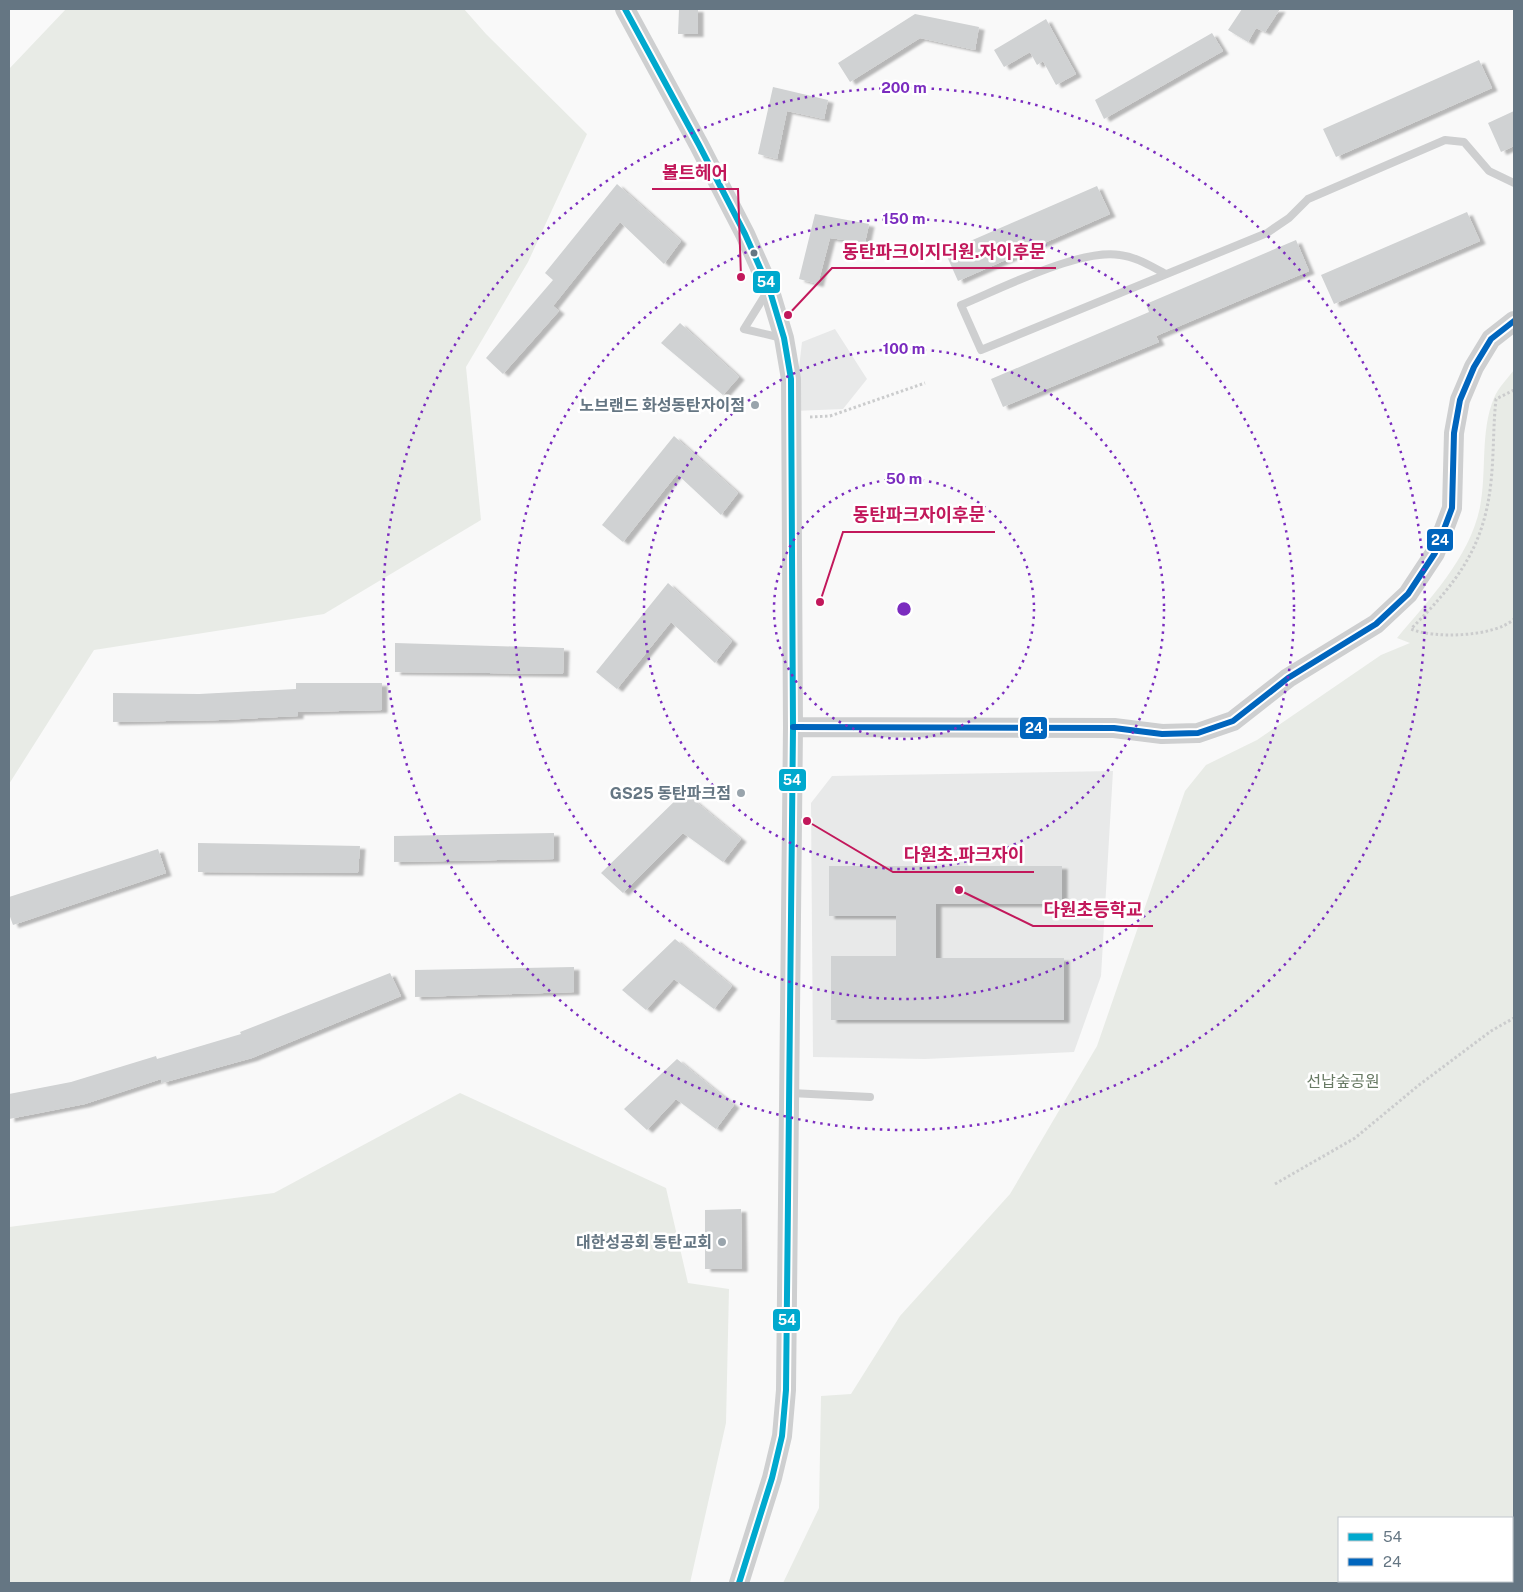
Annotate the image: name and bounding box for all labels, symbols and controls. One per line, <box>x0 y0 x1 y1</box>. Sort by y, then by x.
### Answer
text: 200 m <box>881 79 927 96</box>
callout: 볼트헤어 <box>652 156 738 189</box>
text: 볼트헤어 <box>662 162 728 183</box>
text: 150 m <box>882 210 926 227</box>
callout: 동탄파크이지더원.자이후문 <box>832 235 1056 268</box>
text: 동탄파크이지더원.자이후문 <box>842 241 1046 262</box>
unlabelled marker <box>749 248 759 258</box>
line badge: 54 <box>752 270 781 294</box>
text: 54 <box>757 274 775 290</box>
text: 100 m <box>883 340 925 357</box>
place label: 노브랜드 화성동탄자이점 <box>579 396 745 415</box>
marker: 노브랜드 화성동탄자이점 <box>749 399 761 411</box>
text: 50 m <box>886 470 922 487</box>
callout: 동탄파크자이후문 <box>843 499 995 532</box>
text: 동탄파크자이후문 <box>853 504 985 525</box>
line badge: 24 <box>1426 528 1454 552</box>
text: 24 <box>1431 532 1449 548</box>
centre of rings <box>895 600 913 618</box>
line badge: 24 <box>1019 716 1048 740</box>
text: 24 <box>1025 720 1043 736</box>
line badge: 54 <box>778 768 807 792</box>
text: 54 <box>783 772 801 788</box>
place label: GS25 동탄파크점 <box>610 784 731 803</box>
marker: GS25 동탄파크점 <box>735 787 747 799</box>
callout: 다원초.파크자이 <box>893 839 1034 872</box>
text: 다원초.파크자이 <box>904 844 1024 865</box>
callout: 다원초등학교 <box>1033 893 1153 926</box>
text: 다원초등학교 <box>1043 899 1143 920</box>
park label: 선납숲공원 <box>1306 1072 1380 1091</box>
place label: 대한성공회 동탄교회 <box>576 1233 712 1252</box>
marker: 대한성공회 동탄교회 <box>716 1236 728 1248</box>
line badge: 54 <box>772 1308 801 1332</box>
text: 54 <box>778 1312 796 1328</box>
legend <box>1338 1517 1513 1582</box>
text: 54 <box>1383 1528 1402 1545</box>
text: 24 <box>1383 1553 1401 1570</box>

